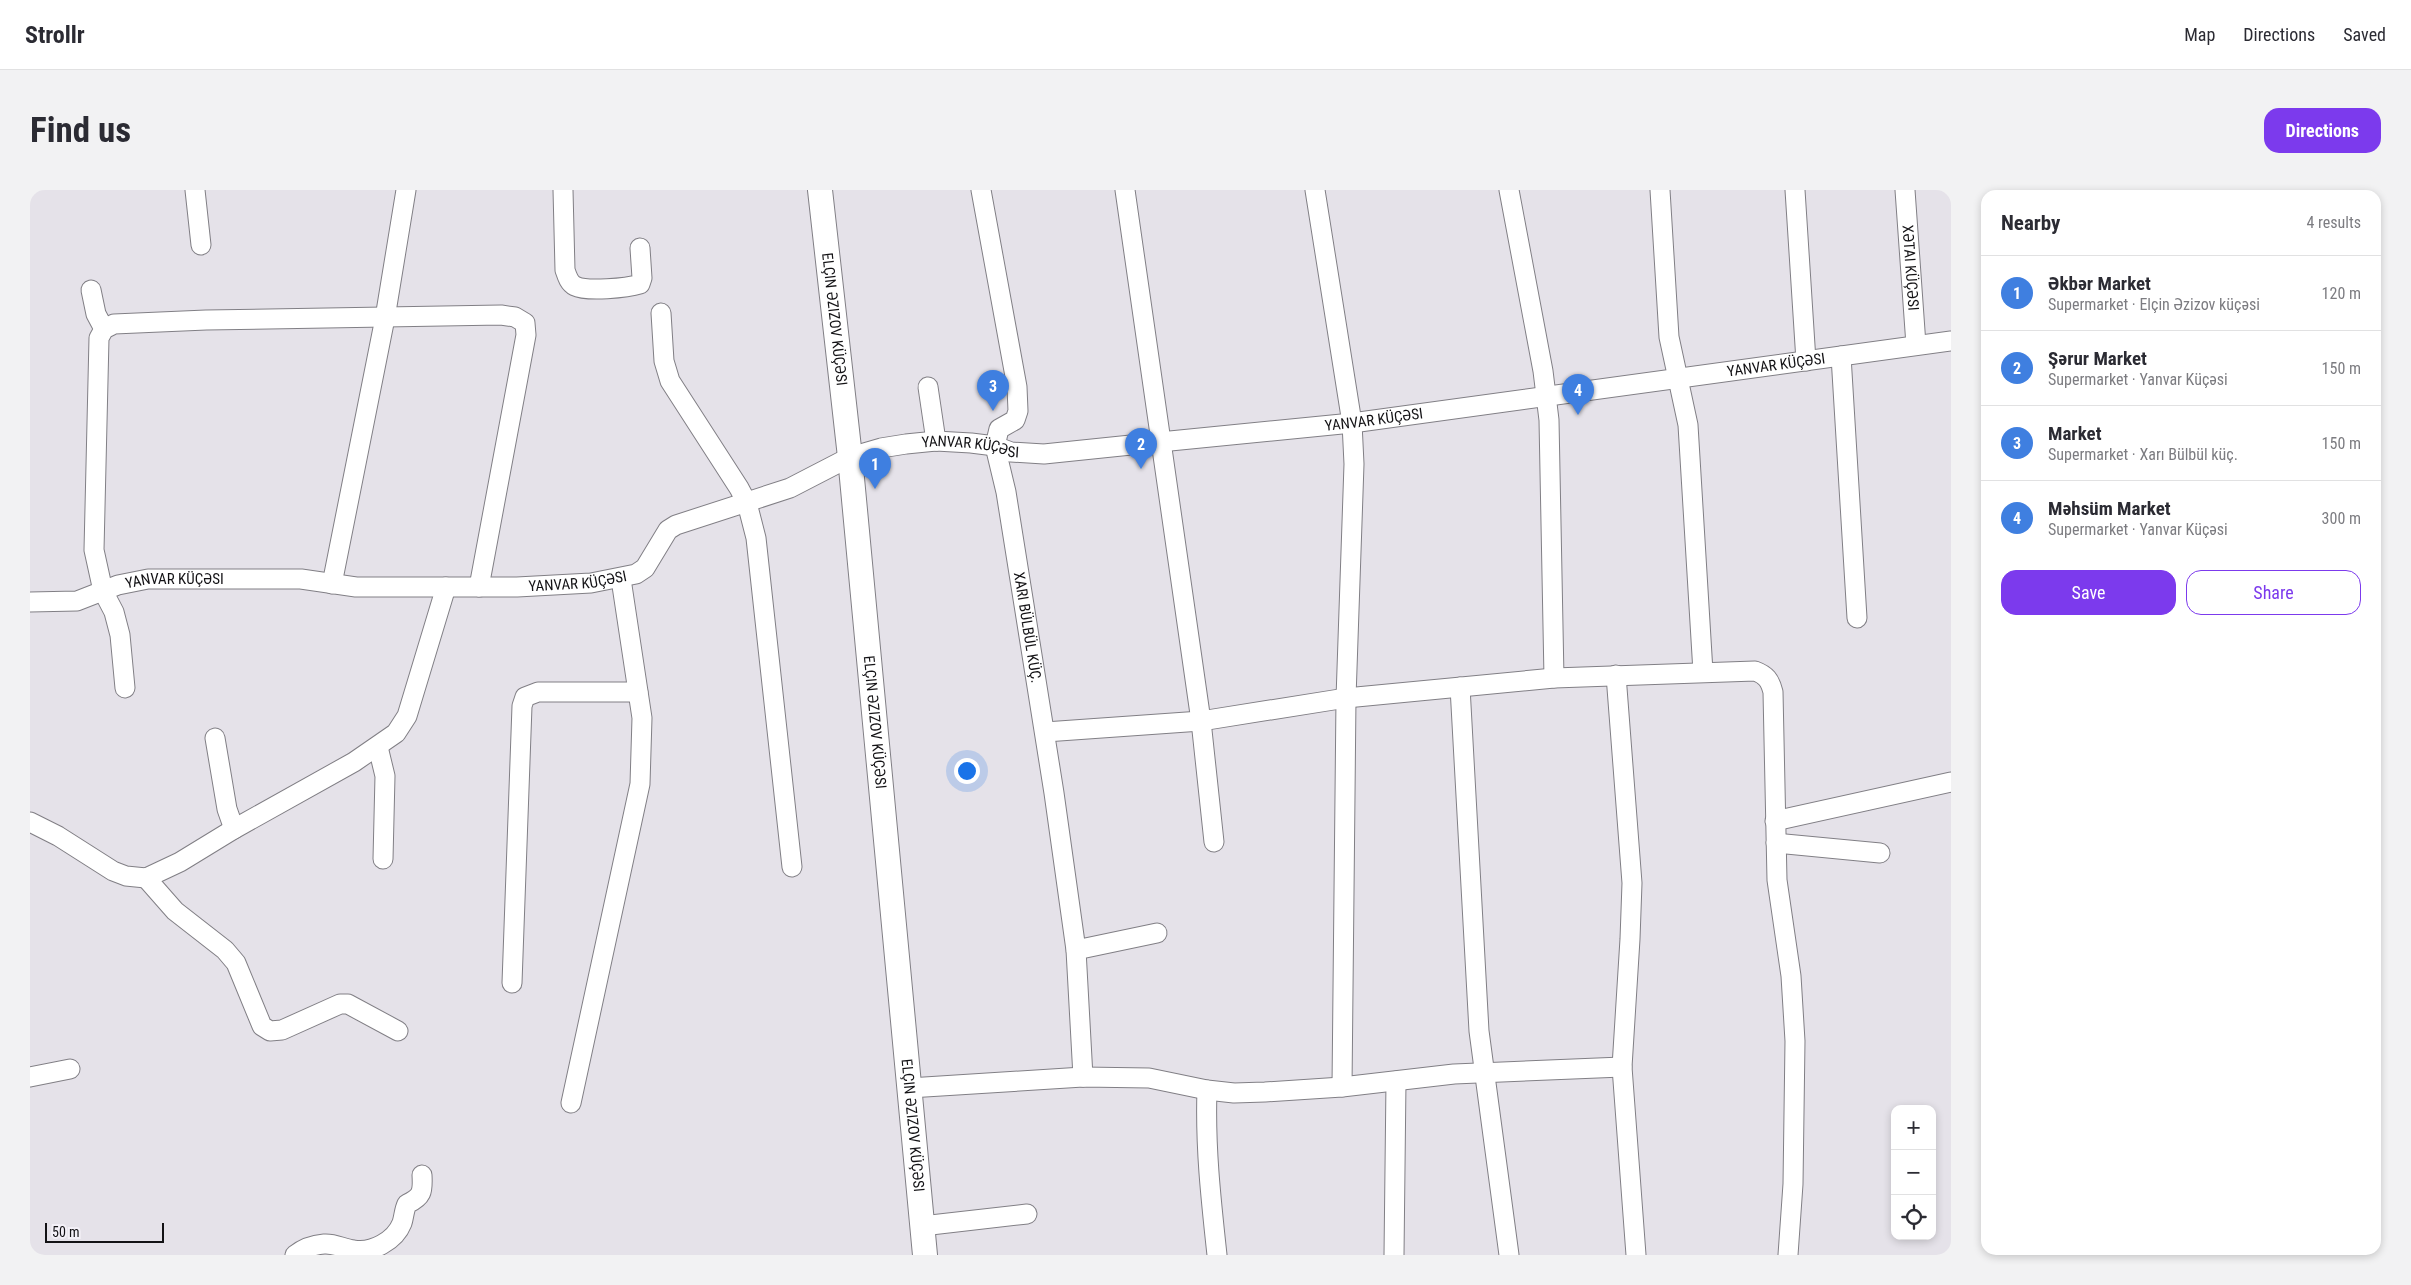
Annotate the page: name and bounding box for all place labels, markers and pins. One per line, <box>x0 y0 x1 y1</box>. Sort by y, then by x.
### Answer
pin: 3 <box>977 370 1009 411</box>
pin: 4 <box>1562 374 1594 415</box>
pin: 2 <box>1125 428 1157 469</box>
pin: 1 <box>859 448 891 489</box>

